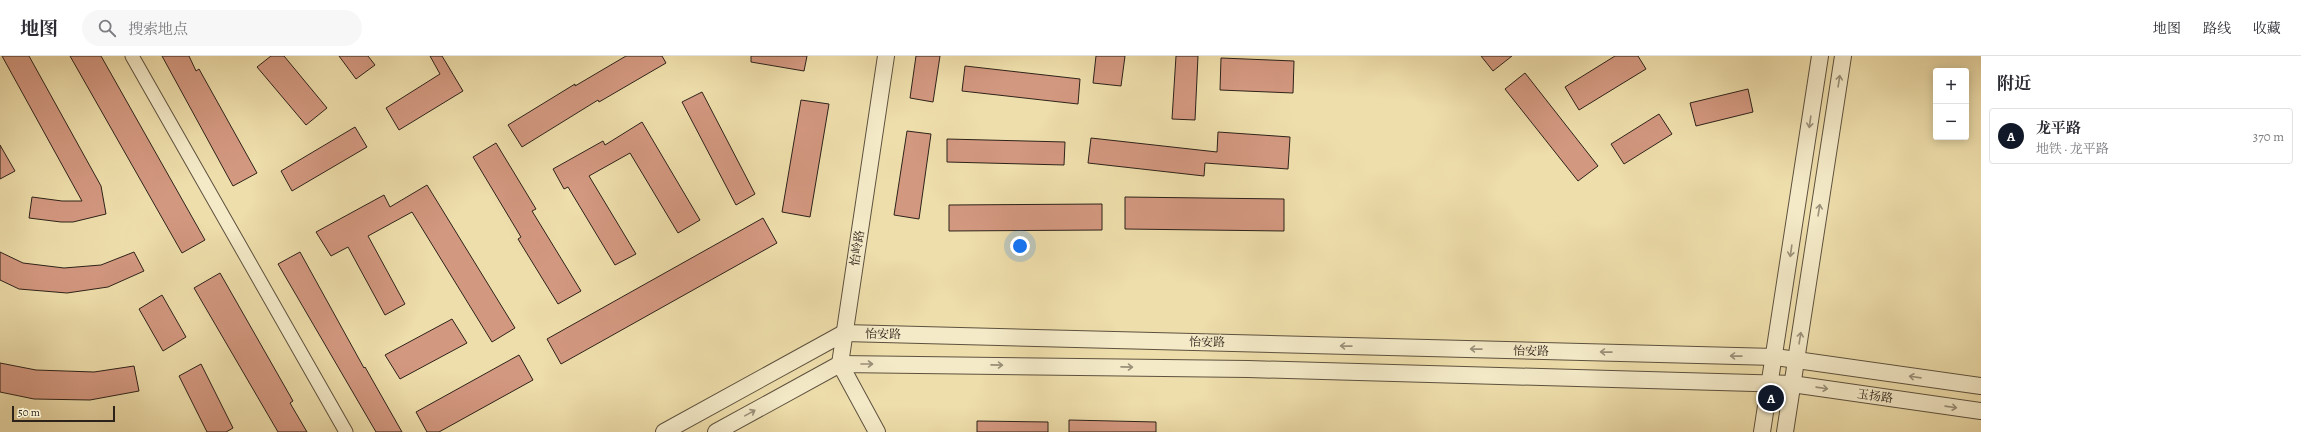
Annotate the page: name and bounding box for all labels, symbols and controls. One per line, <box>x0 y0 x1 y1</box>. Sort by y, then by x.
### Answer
search box <box>82 10 362 46</box>
text: 地图 <box>20 16 58 42</box>
icon: search <box>96 17 118 39</box>
text: 搜索地点 <box>128 19 188 39</box>
text: 地图 <box>2153 19 2181 38</box>
text: 路线 <box>2203 19 2231 38</box>
text: 收藏 <box>2253 19 2281 38</box>
map controls <box>1933 68 1969 140</box>
button: + <box>1933 68 1969 104</box>
text: 附近 <box>1997 72 2031 95</box>
one-way arrow <box>1835 75 1843 88</box>
button: − <box>1933 104 1969 140</box>
one-way arrow <box>1806 115 1814 128</box>
text: 龙平路 <box>2036 118 2081 138</box>
text: A <box>2007 128 2015 145</box>
text: 370 m <box>2253 128 2284 145</box>
text: 地铁 · 龙平路 <box>2036 140 2109 157</box>
one-way arrow <box>1815 204 1823 217</box>
street label: 怡岭路 <box>846 229 868 267</box>
your location <box>1010 236 1030 256</box>
one-way arrow <box>1787 244 1795 257</box>
street label: 怡安路 <box>865 326 901 342</box>
one-way arrow <box>1796 332 1804 345</box>
street label: 怡安路 <box>1189 334 1225 350</box>
one-way arrow <box>1340 342 1353 350</box>
street label: 怡安路 <box>1513 343 1549 359</box>
one-way arrow <box>1470 345 1483 353</box>
one-way arrow <box>1600 349 1613 356</box>
one-way arrow <box>1730 352 1743 359</box>
one-way arrow <box>860 360 873 368</box>
one-way arrow <box>990 361 1003 369</box>
one-way arrow <box>1120 363 1133 371</box>
one-way arrow <box>1909 373 1922 380</box>
pin: A <box>1758 383 1784 413</box>
one-way arrow <box>1816 384 1829 392</box>
street label: 玉扬路 <box>1856 386 1894 406</box>
one-way arrow <box>1944 403 1957 411</box>
scale bar <box>12 404 115 423</box>
text: 50 m <box>18 405 40 420</box>
one-way arrow <box>744 409 756 417</box>

